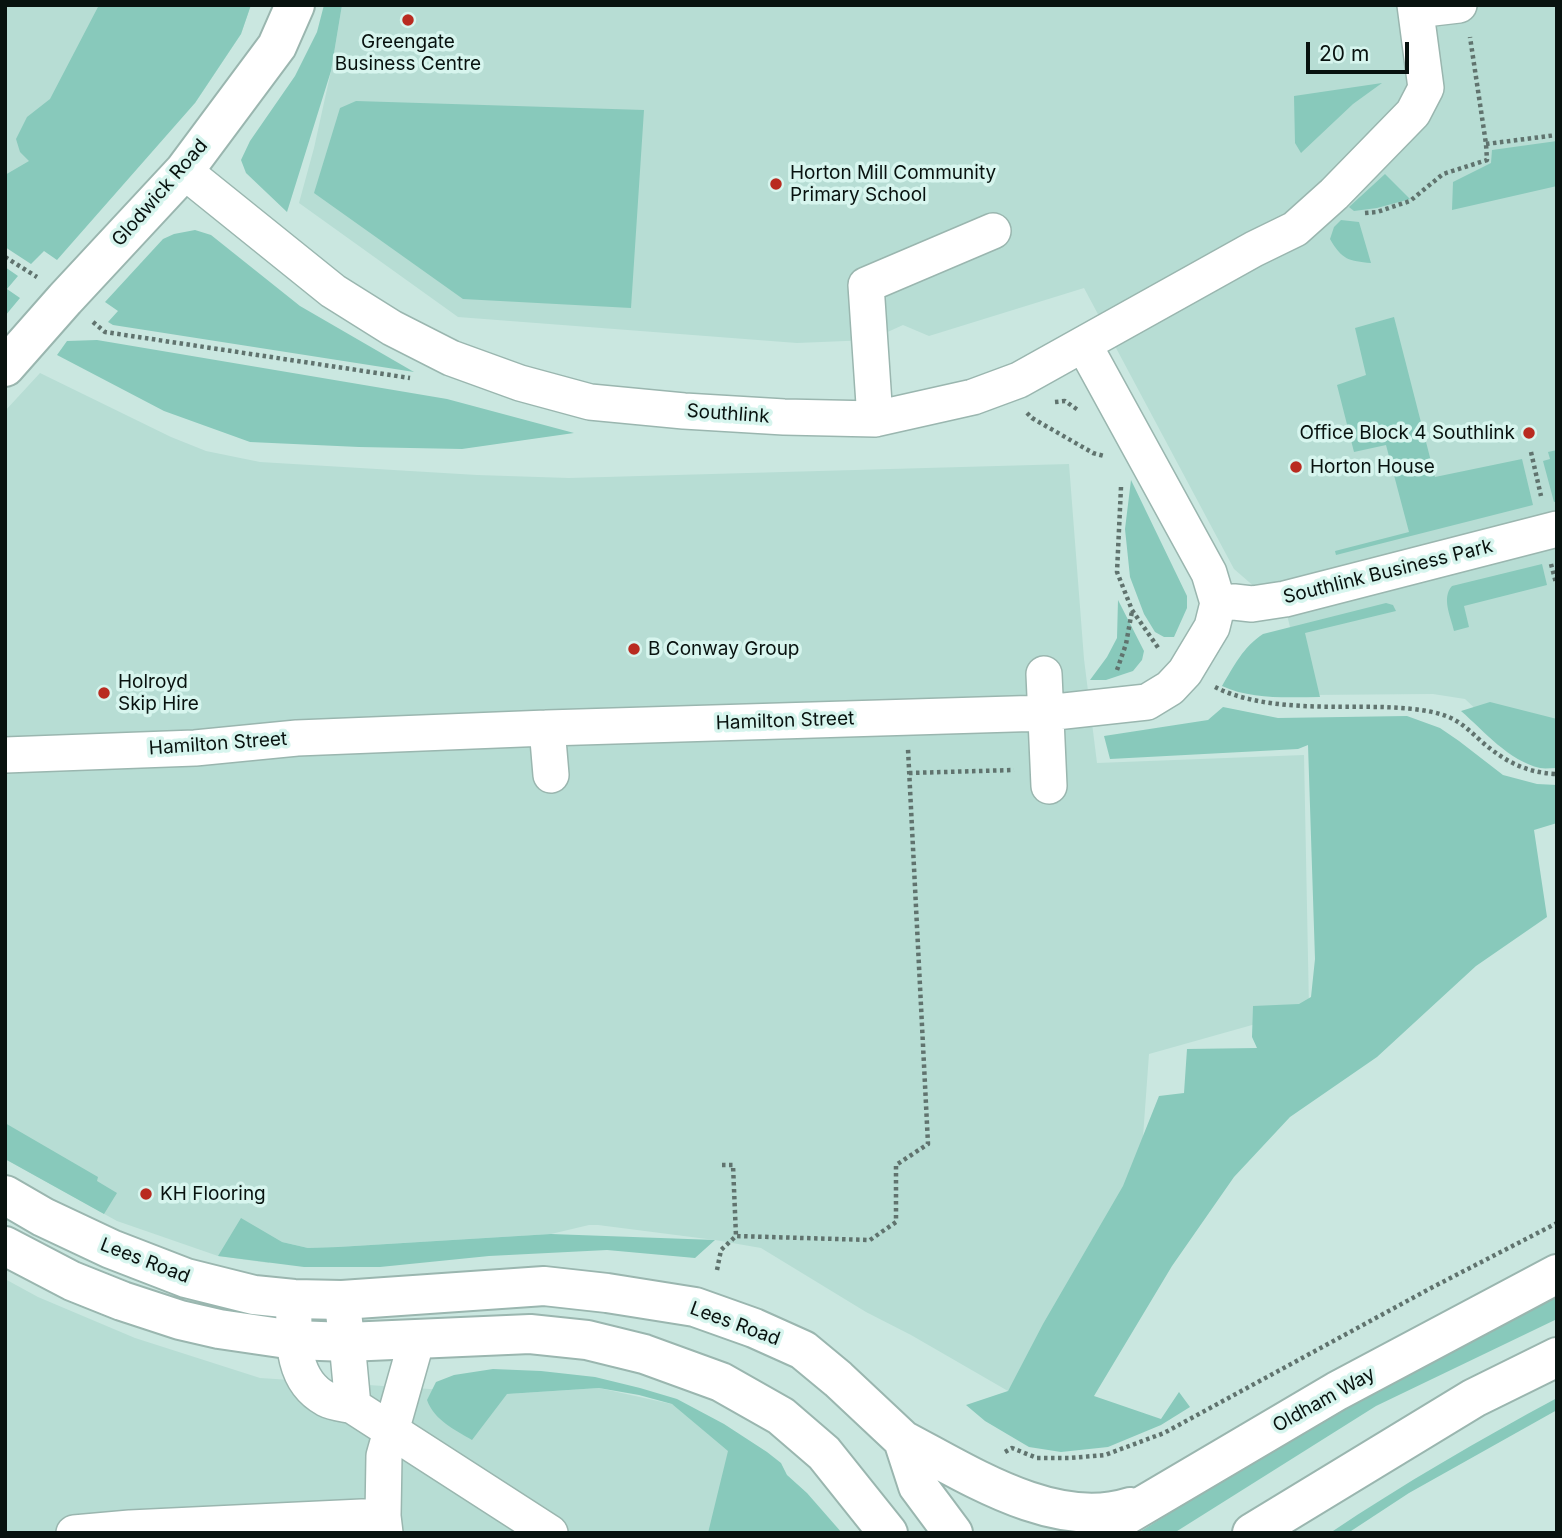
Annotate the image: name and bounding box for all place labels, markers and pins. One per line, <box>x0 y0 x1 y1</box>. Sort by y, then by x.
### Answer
marker: Greengate Business Centre <box>400 12 416 28</box>
place label: Greengate Business Centre <box>335 31 481 75</box>
place label: Horton Mill Community Primary School <box>790 162 996 206</box>
marker: Horton Mill Community Primary School <box>768 176 784 192</box>
place label: Office Block 4 Southlink <box>1299 422 1515 444</box>
marker: Office Block 4 Southlink <box>1521 425 1537 441</box>
place label: Horton House <box>1310 456 1435 478</box>
marker: Horton House <box>1288 459 1304 475</box>
place label: B Conway Group <box>648 638 800 660</box>
marker: B Conway Group <box>626 641 642 657</box>
place label: Holroyd Skip Hire <box>118 671 199 715</box>
marker: Holroyd Skip Hire <box>96 685 112 701</box>
place label: KH Flooring <box>160 1183 266 1205</box>
marker: KH Flooring <box>138 1186 154 1202</box>

